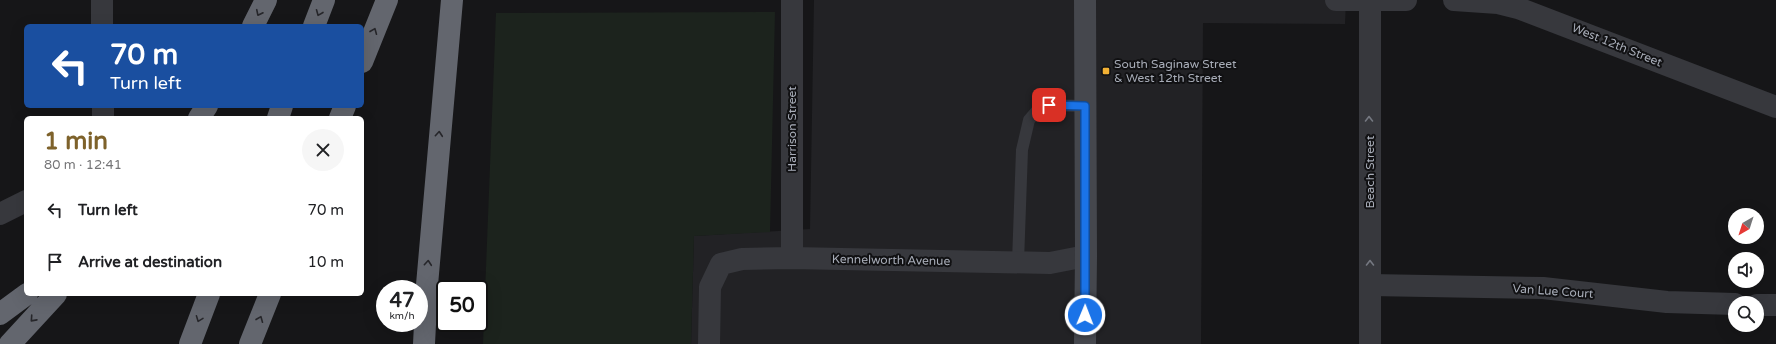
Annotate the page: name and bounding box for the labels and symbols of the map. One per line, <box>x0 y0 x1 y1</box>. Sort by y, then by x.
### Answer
one-way arrow <box>256 9 264 16</box>
one-way arrow <box>315 9 323 16</box>
street label: West 12th Street <box>1570 20 1665 70</box>
one-way arrow <box>370 28 378 35</box>
place label: South Saginaw Street & West 12th Street <box>1114 57 1237 85</box>
marker: South Saginaw Street & West 12th Street <box>1101 66 1111 76</box>
street label: Harrison Street <box>785 86 799 172</box>
pin <box>1032 88 1066 122</box>
one-way arrow <box>1365 116 1373 122</box>
one-way arrow <box>435 131 444 137</box>
street label: Beach Street <box>1363 135 1377 208</box>
north arrow <box>1728 208 1764 244</box>
street label: Kennelworth Avenue <box>832 252 951 268</box>
one-way arrow <box>424 260 433 266</box>
one-way arrow <box>1366 260 1374 266</box>
speed limit sign: 50 <box>436 280 488 332</box>
street label: Van Lue Court <box>1512 281 1594 301</box>
position arrow <box>1064 294 1106 336</box>
one-way arrow <box>30 314 38 322</box>
one-way arrow <box>196 315 204 322</box>
one-way arrow <box>256 316 264 323</box>

